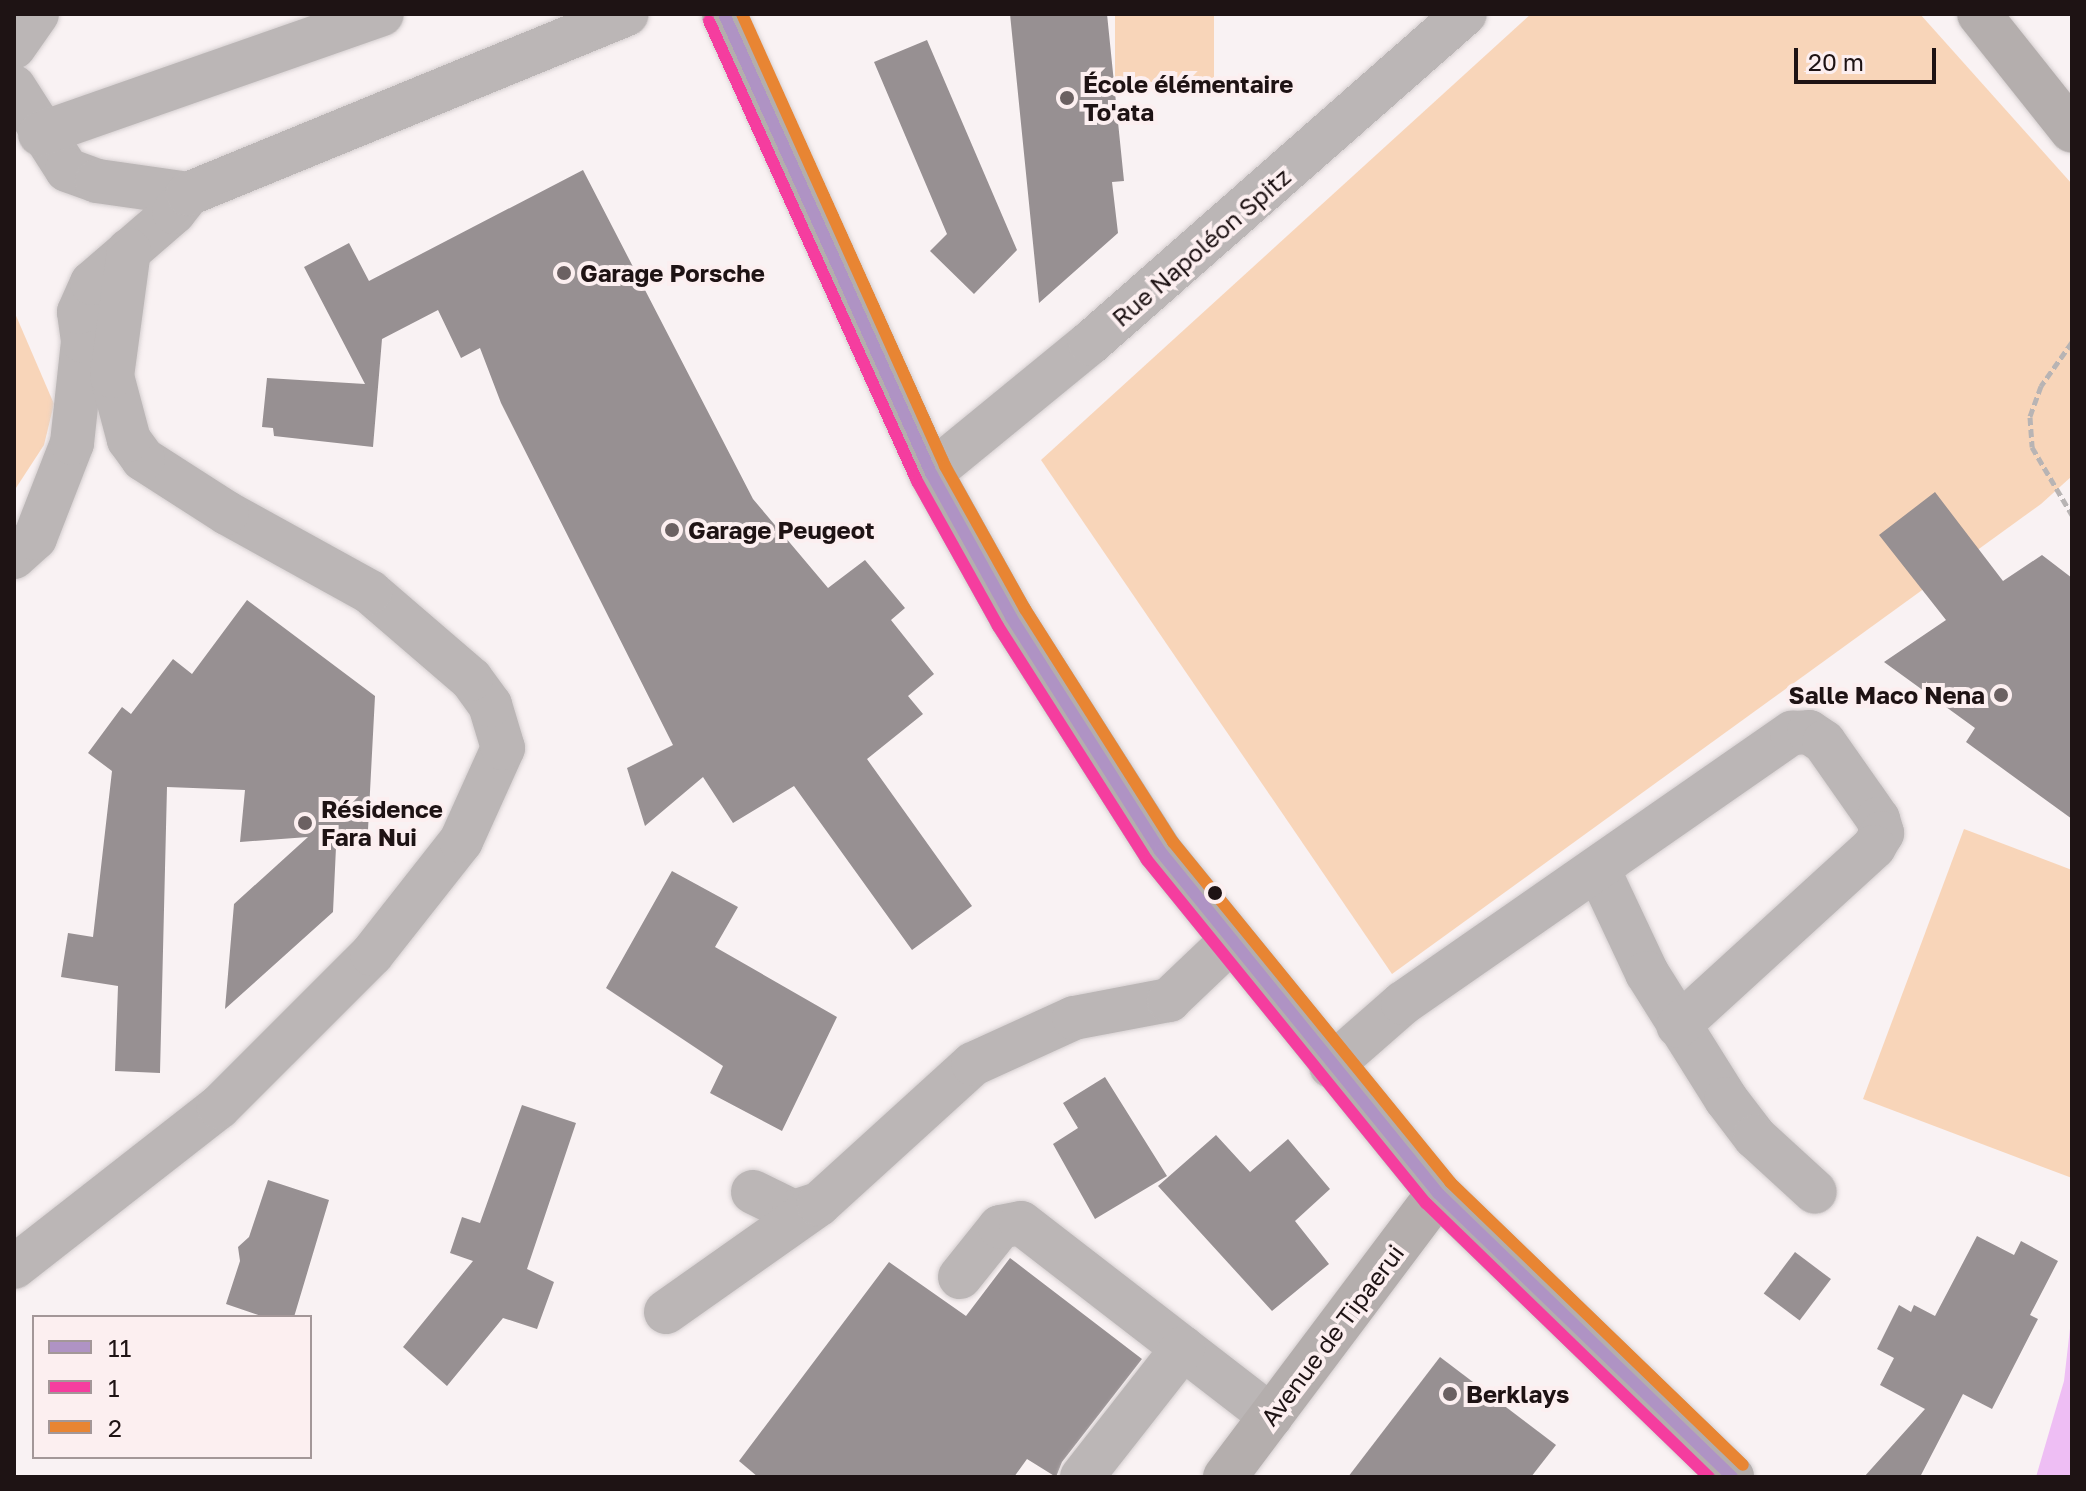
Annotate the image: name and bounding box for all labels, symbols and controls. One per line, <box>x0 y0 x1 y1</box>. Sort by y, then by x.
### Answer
scale bar <box>1798 32 1940 82</box>
text: 20 m <box>1808 47 1864 76</box>
place label: École élémentaire To'ata <box>1083 70 1293 126</box>
marker: École élémentaire To'ata <box>1058 89 1076 107</box>
street label: Rue Napoléon Spitz <box>1106 162 1296 332</box>
place label: Garage Porsche <box>580 259 765 287</box>
marker: Garage Porsche <box>555 264 573 282</box>
place label: Garage Peugeot <box>688 516 875 544</box>
marker: Garage Peugeot <box>663 521 681 539</box>
place label: Salle Maco Nena <box>1789 681 1985 709</box>
marker: Salle Maco Nena <box>1992 686 2010 704</box>
place label: Résidence Fara Nui <box>321 795 443 851</box>
marker: Résidence Fara Nui <box>296 814 314 832</box>
unlabelled marker <box>1207 885 1223 901</box>
street label: Avenue de Tipaerui <box>1255 1239 1409 1431</box>
legend <box>32 1315 312 1459</box>
text: 11 <box>108 1333 131 1362</box>
text: 1 <box>108 1373 120 1402</box>
place label: Berklays <box>1466 1380 1570 1408</box>
marker: Berklays <box>1441 1385 1459 1403</box>
text: 2 <box>108 1413 122 1442</box>

